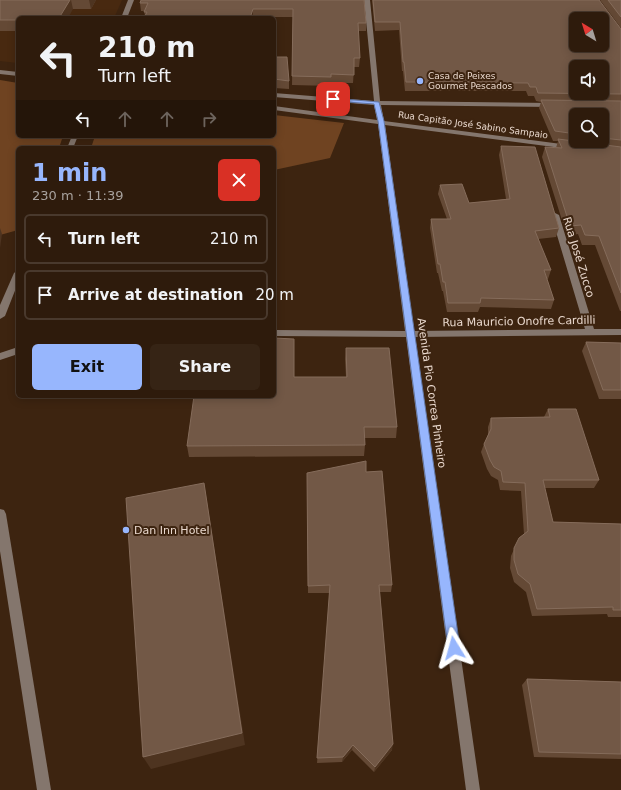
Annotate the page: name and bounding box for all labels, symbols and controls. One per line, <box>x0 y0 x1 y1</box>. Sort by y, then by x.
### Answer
north arrow <box>569 12 609 52</box>
map controls <box>569 12 609 148</box>
text: 210 m <box>98 31 195 64</box>
icon: left <box>32 32 84 84</box>
button: sound <box>569 60 609 100</box>
text: Turn left <box>98 65 171 86</box>
place label: Casa de Peixes Gourmet Pescados <box>428 71 512 91</box>
marker: Casa de Peixes Gourmet Pescados <box>415 76 425 86</box>
pin <box>316 82 350 116</box>
icon: arrive <box>322 88 344 110</box>
icon: left <box>72 108 94 130</box>
icon: ahead <box>114 108 136 130</box>
icon: ahead <box>156 108 178 130</box>
icon: right <box>198 108 220 130</box>
button: search <box>569 108 609 148</box>
street label: Rua Capitão José Sabino Sampaio <box>397 110 549 141</box>
text: 1 min <box>32 159 107 187</box>
button: close <box>218 159 260 201</box>
text: 230 m · 11:39 <box>32 188 123 203</box>
street label: Rua José Zucco <box>560 215 597 299</box>
icon: left <box>34 228 56 250</box>
text: Turn left <box>68 230 140 248</box>
text: 210 m <box>210 230 258 248</box>
icon: arrive <box>34 284 56 306</box>
text: Arrive at destination <box>68 286 243 304</box>
text: 20 m <box>255 286 294 304</box>
street label: Rua Mauricio Onofre Cardilli <box>442 314 596 329</box>
street label: Avenida Pio Correa Pinheiro <box>415 317 449 469</box>
button: Exit <box>32 344 142 390</box>
button: Share <box>150 344 260 390</box>
place label: Dan Inn Hotel <box>134 524 210 537</box>
marker: Dan Inn Hotel <box>121 525 131 535</box>
position arrow <box>433 627 475 669</box>

